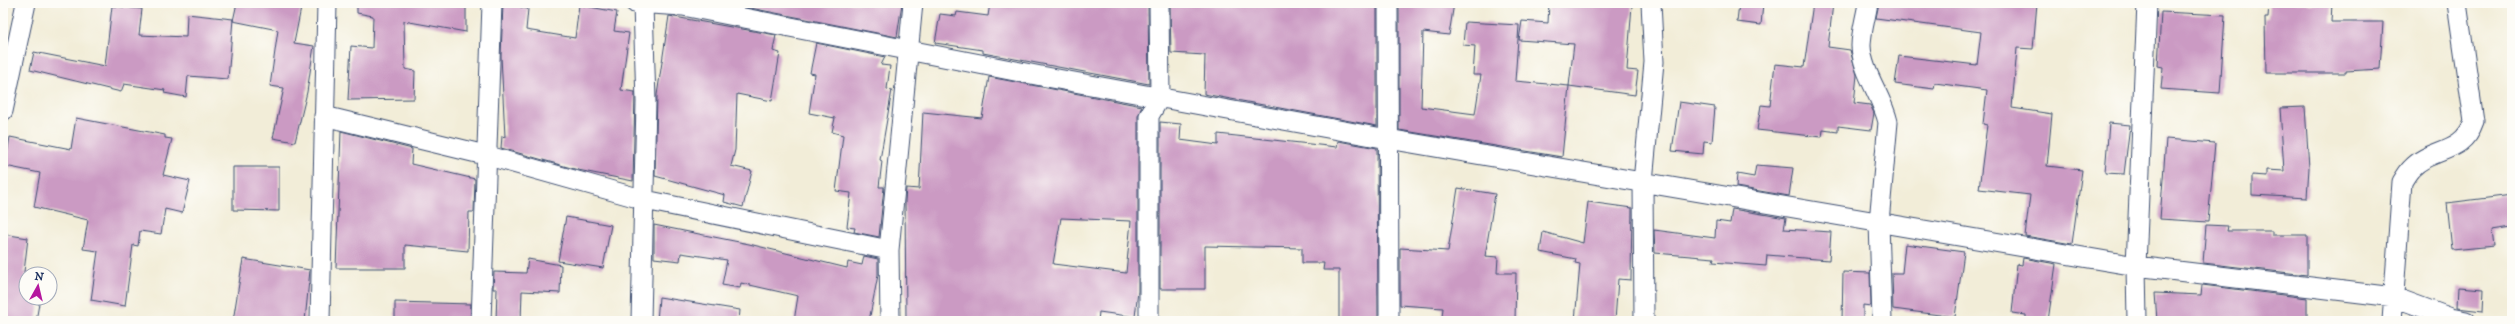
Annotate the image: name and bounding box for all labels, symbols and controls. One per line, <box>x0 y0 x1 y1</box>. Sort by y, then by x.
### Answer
north arrow <box>18 266 58 306</box>
text: N <box>34 270 45 285</box>

